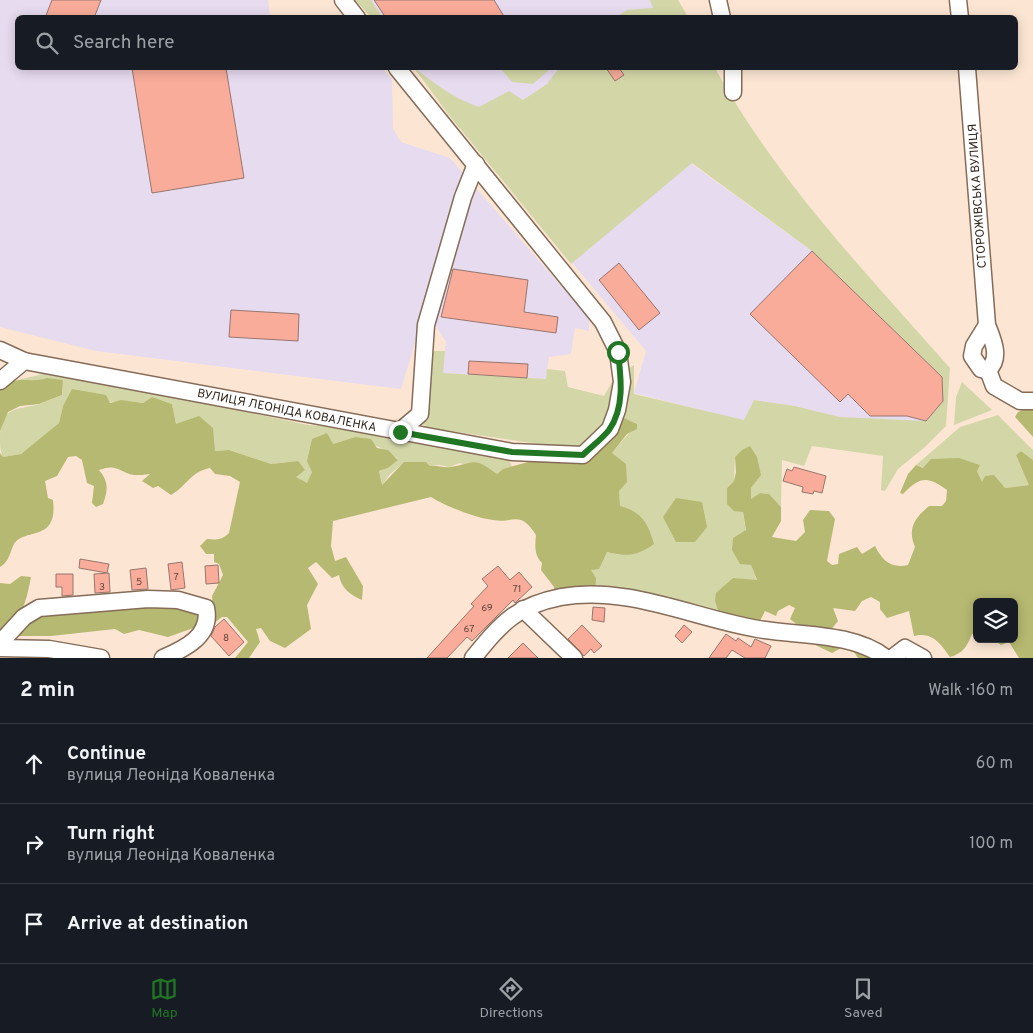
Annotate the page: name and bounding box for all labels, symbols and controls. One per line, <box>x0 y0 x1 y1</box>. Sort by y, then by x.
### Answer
search box <box>15 15 1018 70</box>
icon: search <box>33 29 61 57</box>
text: Search here <box>73 31 175 55</box>
street label: СТОРОЖІВСЬКА ВУЛИЦЯ <box>965 123 991 269</box>
route start <box>607 341 630 364</box>
street label: ВУЛИЦЯ ЛЕОНІДА КОВАЛЕНКА <box>196 386 378 436</box>
route end <box>389 421 412 444</box>
house number: 7 <box>173 571 179 584</box>
house number: 5 <box>136 576 142 589</box>
house number: 3 <box>99 581 105 594</box>
house number: 71 <box>512 583 522 596</box>
map controls <box>973 598 1018 643</box>
button: layers <box>973 598 1018 643</box>
house number: 69 <box>481 602 493 615</box>
house number: 67 <box>464 623 475 636</box>
house number: 8 <box>223 632 229 645</box>
text: 2 min <box>20 677 75 704</box>
text: Walk · 160 m <box>928 681 1013 701</box>
text: Continue <box>67 742 146 766</box>
icon: ahead <box>20 750 48 778</box>
text: 60 m <box>976 754 1013 774</box>
text: вулиця Леоніда Коваленка <box>67 766 275 786</box>
text: Turn right <box>67 822 155 846</box>
icon: right <box>20 830 48 858</box>
text: 100 m <box>969 834 1013 854</box>
text: вулиця Леоніда Коваленка <box>67 846 275 866</box>
icon: arrive <box>20 910 48 938</box>
text: Arrive at destination <box>67 912 248 936</box>
tab: Map <box>150 975 178 1022</box>
tab: Directions <box>479 975 543 1022</box>
tab: Saved <box>844 975 883 1022</box>

